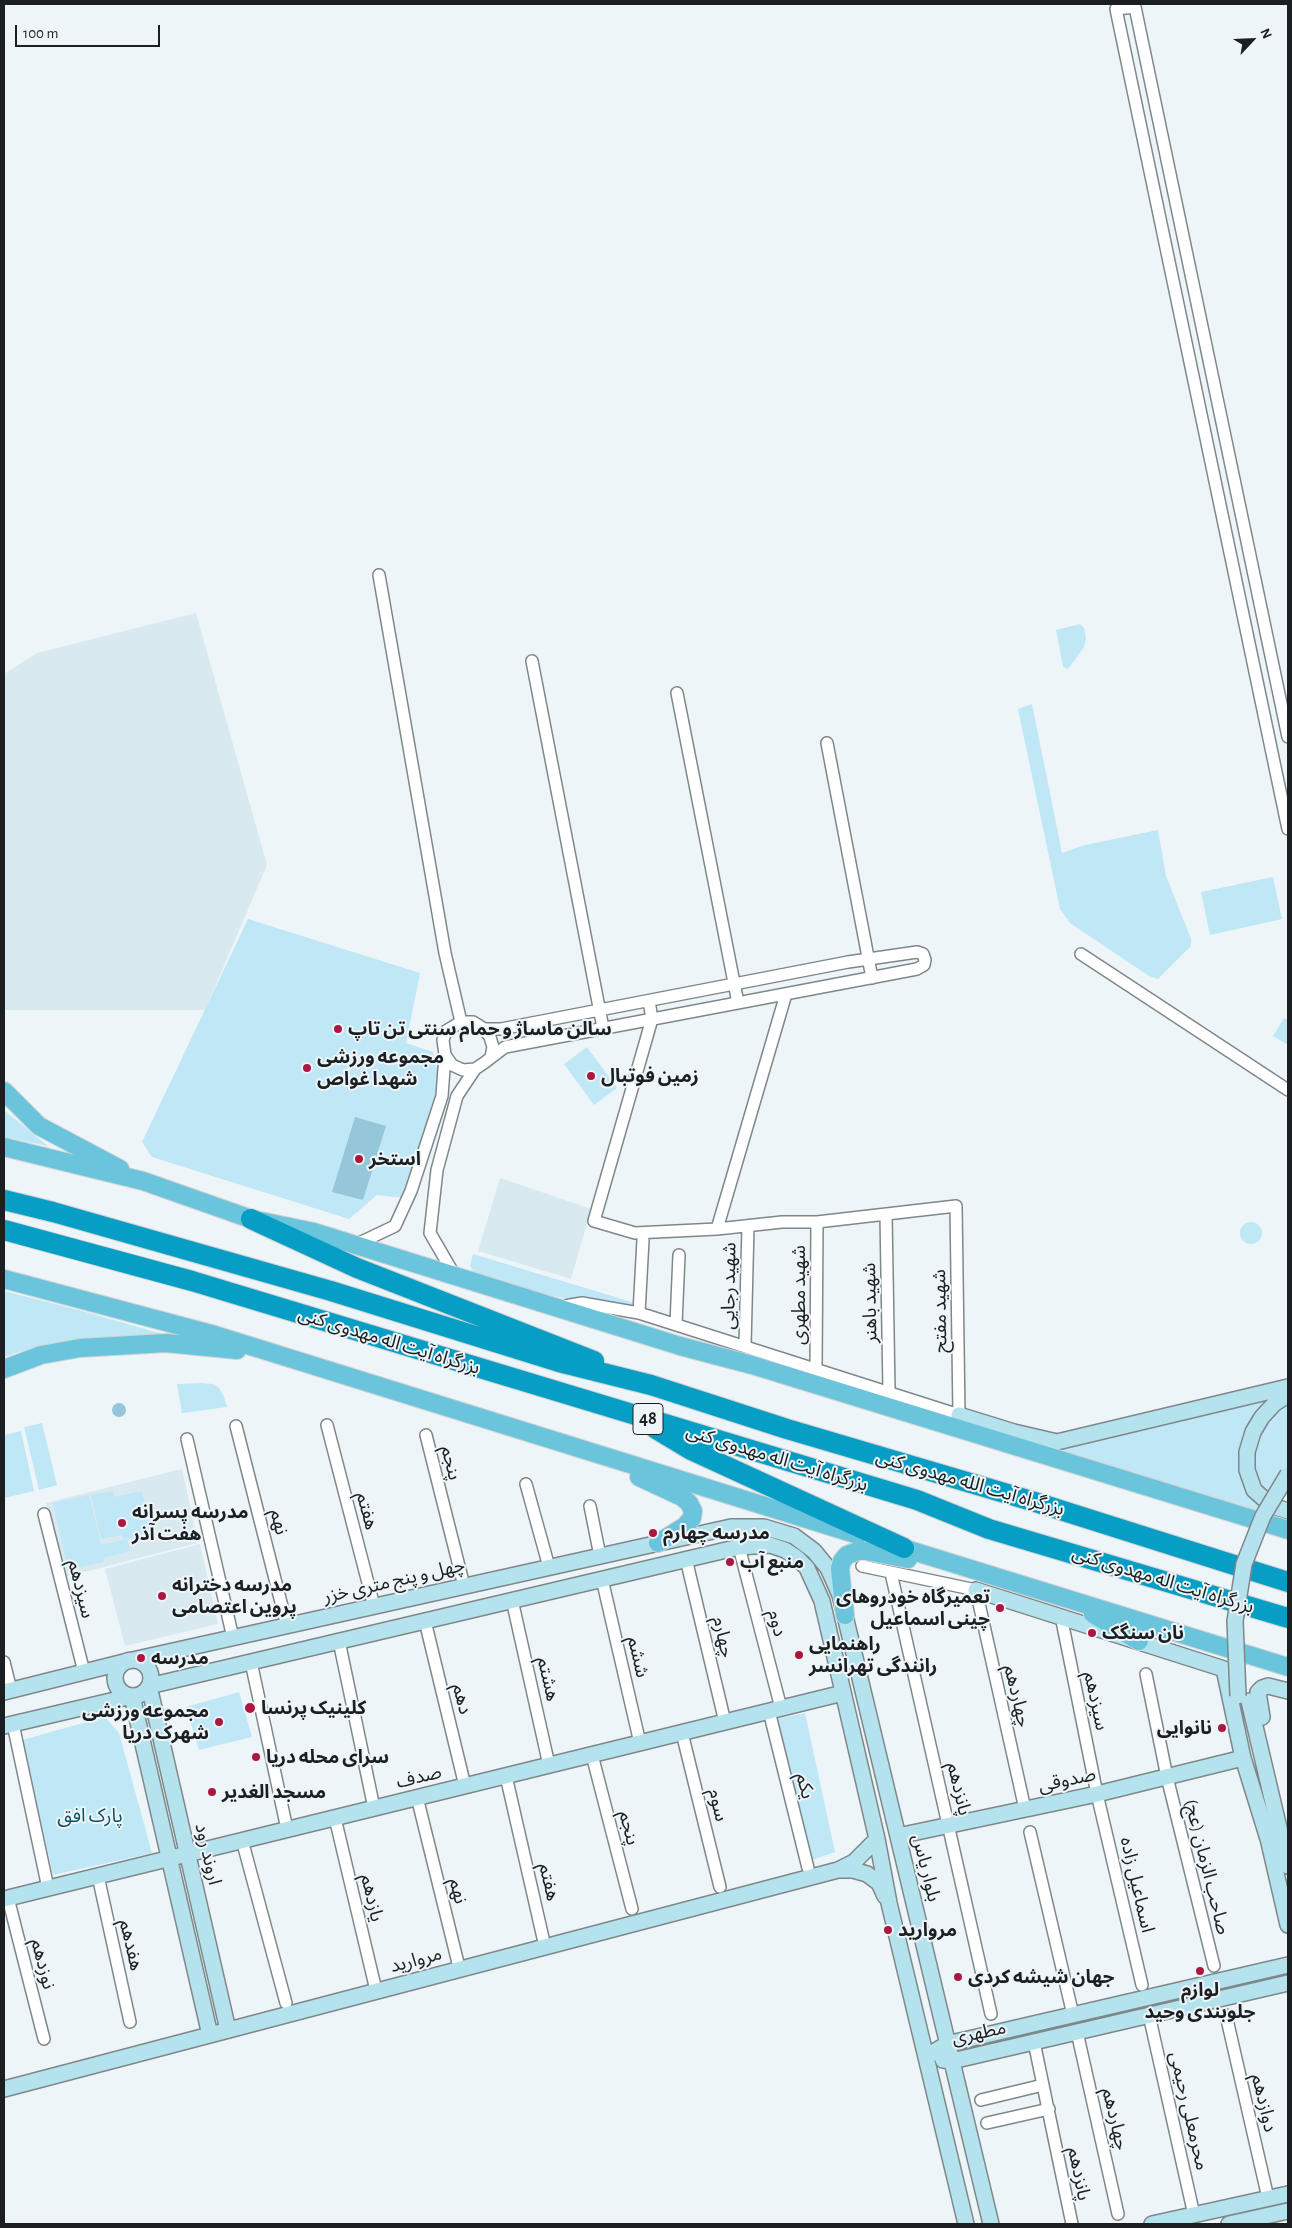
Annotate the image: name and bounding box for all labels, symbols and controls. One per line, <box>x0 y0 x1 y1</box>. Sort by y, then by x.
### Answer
scale bar <box>18 15 162 47</box>
north arrow <box>1227 15 1277 65</box>
text: 100 m <box>23 26 58 41</box>
text: N <box>1257 26 1274 41</box>
place label: سالن ماساژ و حمام سنتی تن تاپ <box>348 1018 612 1040</box>
marker: سالن ماساژ و حمام سنتی تن تاپ <box>332 1023 344 1035</box>
place label: مجموعه ورزشی شهدا غواص <box>317 1046 444 1090</box>
marker: مجموعه ورزشی شهدا غواص <box>301 1062 313 1074</box>
place label: زمین فوتبال <box>601 1065 699 1087</box>
marker: زمین فوتبال <box>585 1070 597 1082</box>
place label: استخر <box>369 1148 421 1170</box>
marker: استخر <box>353 1153 365 1165</box>
street label: شهید رجایی <box>717 1242 741 1330</box>
street label: شهید مطهری <box>788 1245 810 1345</box>
street label: شهید باهنر <box>858 1263 882 1343</box>
street label: شهید مفتح <box>928 1269 952 1353</box>
street label: بزرگراه آیت اله مهدوی کنی <box>295 1302 483 1380</box>
road number: 48 <box>633 1404 663 1435</box>
street label: بزرگراه آیت اله مهدوی کنی <box>683 1419 871 1497</box>
street label: پنجم <box>436 1443 466 1483</box>
street label: بزرگراه آیت الله مهدوی کنی <box>873 1445 1067 1521</box>
street label: هفتم <box>351 1490 383 1532</box>
place label: مدرسه پسرانه هفت آذر <box>132 1501 249 1545</box>
street label: نهم <box>265 1507 293 1537</box>
marker: مدرسه پسرانه هفت آذر <box>116 1517 128 1529</box>
place label: مدرسه چهارم <box>663 1522 770 1544</box>
marker: مدرسه چهارم <box>647 1527 659 1539</box>
street label: بزرگراه آیت اله مهدوی کنی <box>1069 1541 1257 1619</box>
place label: منبع آب <box>740 1551 804 1573</box>
street label: چهل و پنج متری خزر <box>321 1554 467 1608</box>
marker: منبع آب <box>724 1556 736 1568</box>
street label: سیزدهم <box>63 1557 99 1621</box>
place label: مدرسه دخترانه پروین اعتصامی <box>172 1574 297 1618</box>
place label: تعمیرگاه خودروهای چینی اسماعیل <box>836 1586 990 1630</box>
marker: مدرسه دخترانه پروین اعتصامی <box>156 1590 168 1602</box>
marker: تعمیرگاه خودروهای چینی اسماعیل <box>994 1602 1006 1614</box>
street label: دوم <box>763 1607 791 1639</box>
street label: چهارم <box>707 1614 739 1660</box>
place label: نان سنگک <box>1102 1622 1184 1644</box>
marker: نان سنگک <box>1086 1627 1098 1639</box>
place label: راهنمایی رانندگی تهرانسر <box>809 1633 937 1677</box>
street label: ششم <box>622 1634 654 1680</box>
place label: مدرسه <box>151 1647 209 1669</box>
marker: راهنمایی رانندگی تهرانسر <box>793 1649 805 1661</box>
marker: مدرسه <box>135 1652 147 1664</box>
street label: هشتم <box>532 1655 564 1703</box>
street label: چهاردهم <box>999 1663 1035 1729</box>
street label: سیزدهم <box>1079 1669 1113 1733</box>
street label: دهم <box>447 1681 477 1717</box>
place label: کلینیک پرنسا <box>261 1697 366 1719</box>
place label: مجموعه ورزشی شهرک دریا <box>82 1700 209 1744</box>
marker: کلینیک پرنسا <box>243 1701 257 1715</box>
marker: مجموعه ورزشی شهرک دریا <box>213 1716 225 1728</box>
place label: نانوایی <box>1157 1717 1212 1739</box>
marker: نانوایی <box>1216 1722 1228 1734</box>
place label: سرای محله دریا <box>266 1746 389 1768</box>
marker: سرای محله دریا <box>250 1751 262 1763</box>
street label: صدف <box>394 1760 444 1794</box>
street label: پانزدهم <box>942 1760 976 1818</box>
street label: صدوقی <box>1036 1763 1098 1797</box>
street label: یکم <box>791 1771 819 1801</box>
place label: مسجد الغدیر <box>222 1781 326 1803</box>
marker: مسجد الغدیر <box>206 1786 218 1798</box>
street label: سوم <box>703 1786 733 1824</box>
street label: صاحب الزمان (عج) <box>1179 1797 1235 1937</box>
park label: پارک افق <box>57 1805 123 1827</box>
street label: پنجم <box>614 1808 644 1848</box>
street label: اروند رود <box>190 1821 226 1887</box>
street label: بلوار یاس <box>907 1832 945 1904</box>
street label: اسماعیل زاده <box>1115 1835 1159 1935</box>
street label: هفتم <box>534 1861 564 1903</box>
street label: یازدهم <box>355 1872 389 1924</box>
street label: نهم <box>444 1876 472 1906</box>
street label: هفدهم <box>114 1917 148 1973</box>
place label: مروارید <box>898 1919 957 1941</box>
marker: مروارید <box>882 1924 894 1936</box>
street label: نوزدهم <box>26 1936 60 1992</box>
street label: مروارید <box>388 1942 444 1978</box>
marker: لوازم جلوبندی وحید <box>1194 1965 1206 1977</box>
place label: جهان شیشه کردی <box>968 1966 1114 1988</box>
marker: جهان شیشه کردی <box>952 1971 964 1983</box>
place label: لوازم جلوبندی وحید <box>1144 1979 1256 2023</box>
street label: مطهری <box>950 2016 1008 2050</box>
street label: محرمعلی رحیمی <box>1164 2049 1214 2173</box>
street label: دوازدهم <box>1246 2072 1282 2134</box>
street label: چهاردهم <box>1097 2086 1133 2152</box>
street label: پانزدهم <box>1063 2145 1095 2203</box>

